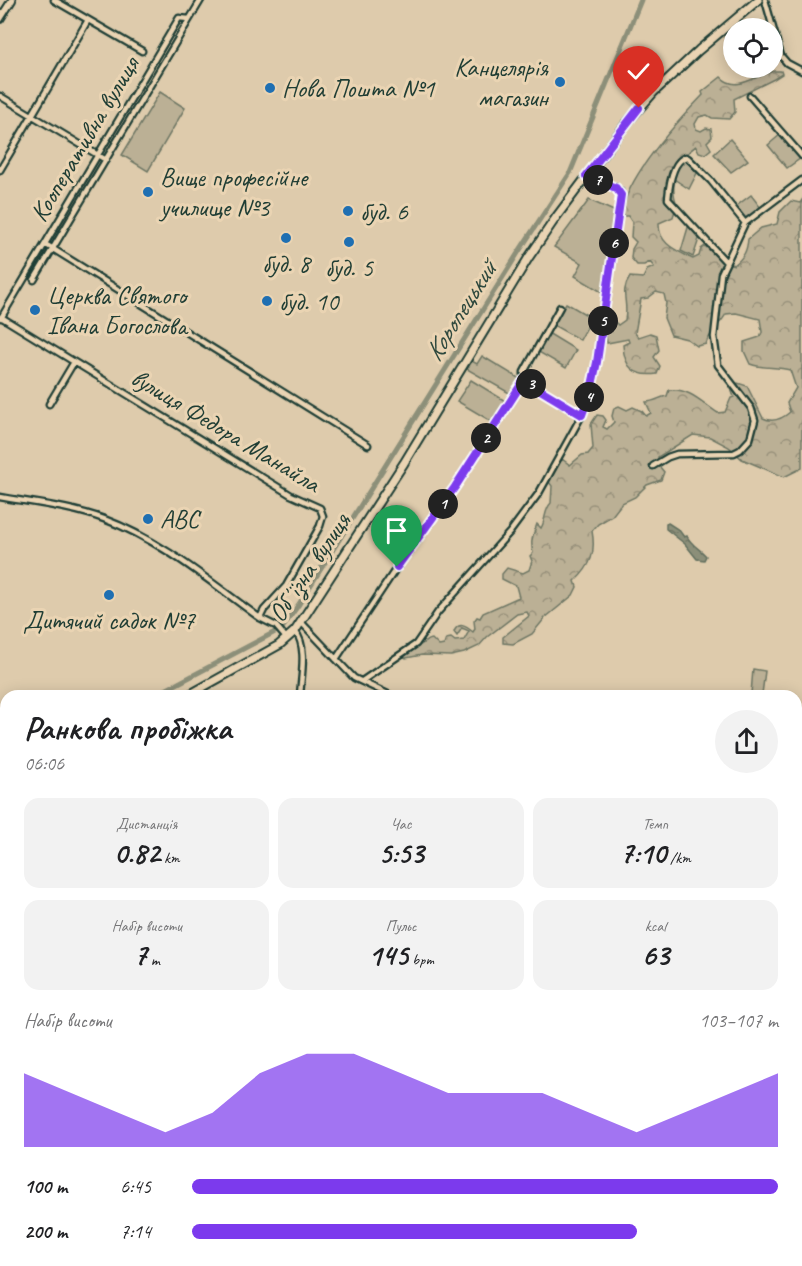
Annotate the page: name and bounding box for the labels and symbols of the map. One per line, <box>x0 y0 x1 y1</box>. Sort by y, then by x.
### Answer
pin <box>613 46 664 108</box>
street label: Кооперативна вулиця <box>22 49 148 228</box>
place label: Канцелярія магазин <box>454 51 550 114</box>
place label: Нова Пошта №1 <box>282 72 436 105</box>
marker: Канцелярія магазин <box>553 75 567 89</box>
marker: Нова Пошта №1 <box>263 81 277 95</box>
place label: Вище професійне училище №3 <box>158 161 310 224</box>
pin: 7 <box>583 165 613 195</box>
marker: Вище професійне училище №3 <box>141 185 155 199</box>
place label: буд. 6 <box>360 195 409 228</box>
marker: буд. 6 <box>341 204 355 218</box>
pin: 6 <box>599 228 629 258</box>
marker: буд. 8 <box>279 231 293 245</box>
marker: буд. 5 <box>342 235 356 249</box>
place label: буд. 8 <box>262 247 312 280</box>
water label: Коропецький <box>416 250 507 367</box>
place label: буд. 5 <box>325 251 374 284</box>
place label: Церква Святого Івана Богослова <box>47 279 189 342</box>
place label: буд. 10 <box>279 285 341 318</box>
marker: буд. 10 <box>260 294 274 308</box>
marker: Церква Святого Івана Богослова <box>28 303 42 317</box>
pin: 5 <box>588 306 618 336</box>
street label: вулиця Федора Манайла <box>125 361 328 501</box>
pin: 3 <box>516 369 546 399</box>
pin: 4 <box>574 382 604 412</box>
pin: 2 <box>471 423 501 453</box>
pin: 1 <box>428 489 458 519</box>
place label: АВС <box>160 503 202 536</box>
street label: Обʼїзна вулиця <box>261 505 360 629</box>
pin <box>371 505 422 567</box>
marker: АВС <box>141 512 155 526</box>
marker: Дитячий садок №7 <box>102 588 116 602</box>
place label: Дитячий садок №7 <box>23 604 196 637</box>

